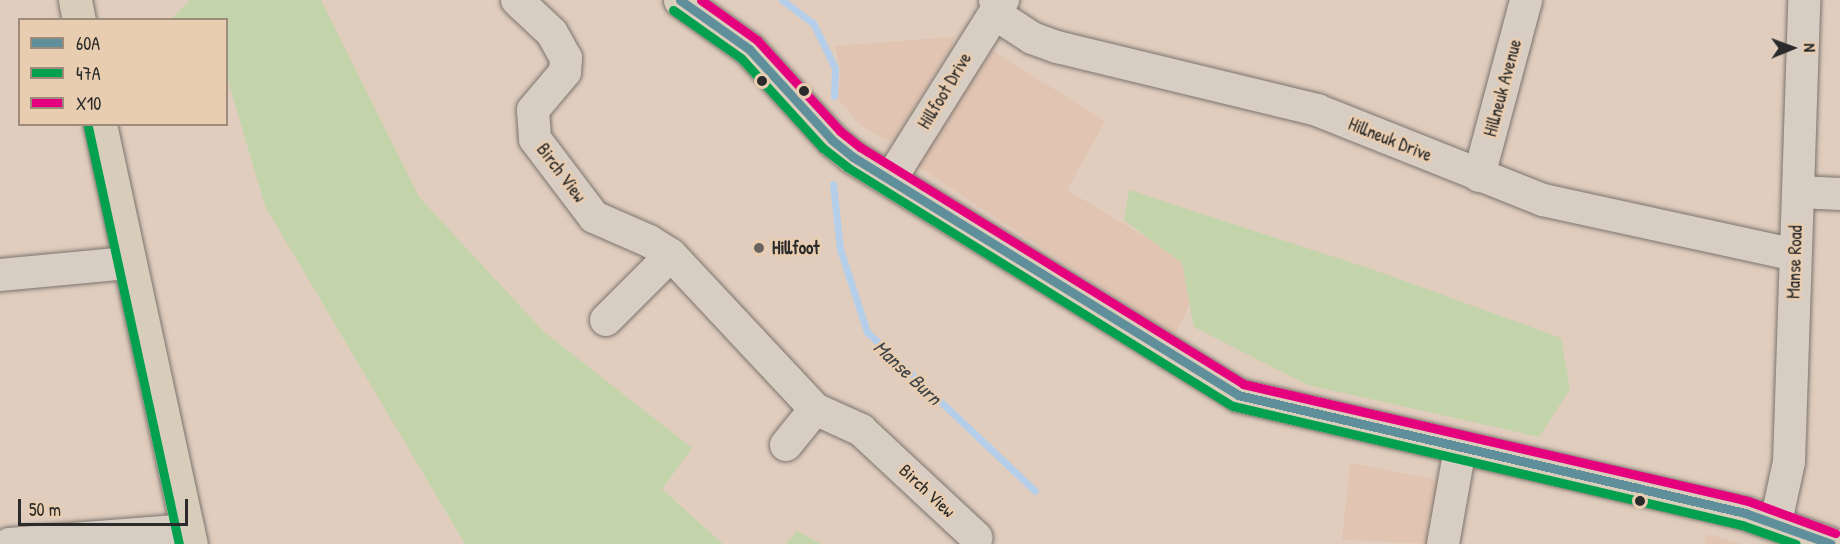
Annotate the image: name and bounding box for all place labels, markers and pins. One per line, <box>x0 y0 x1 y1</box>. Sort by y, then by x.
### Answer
unlabelled marker <box>756 75 768 87</box>
unlabelled marker <box>798 85 810 97</box>
place label: Hillfoot <box>772 237 819 259</box>
marker: Hillfoot <box>750 239 768 257</box>
unlabelled marker <box>1634 495 1646 507</box>

